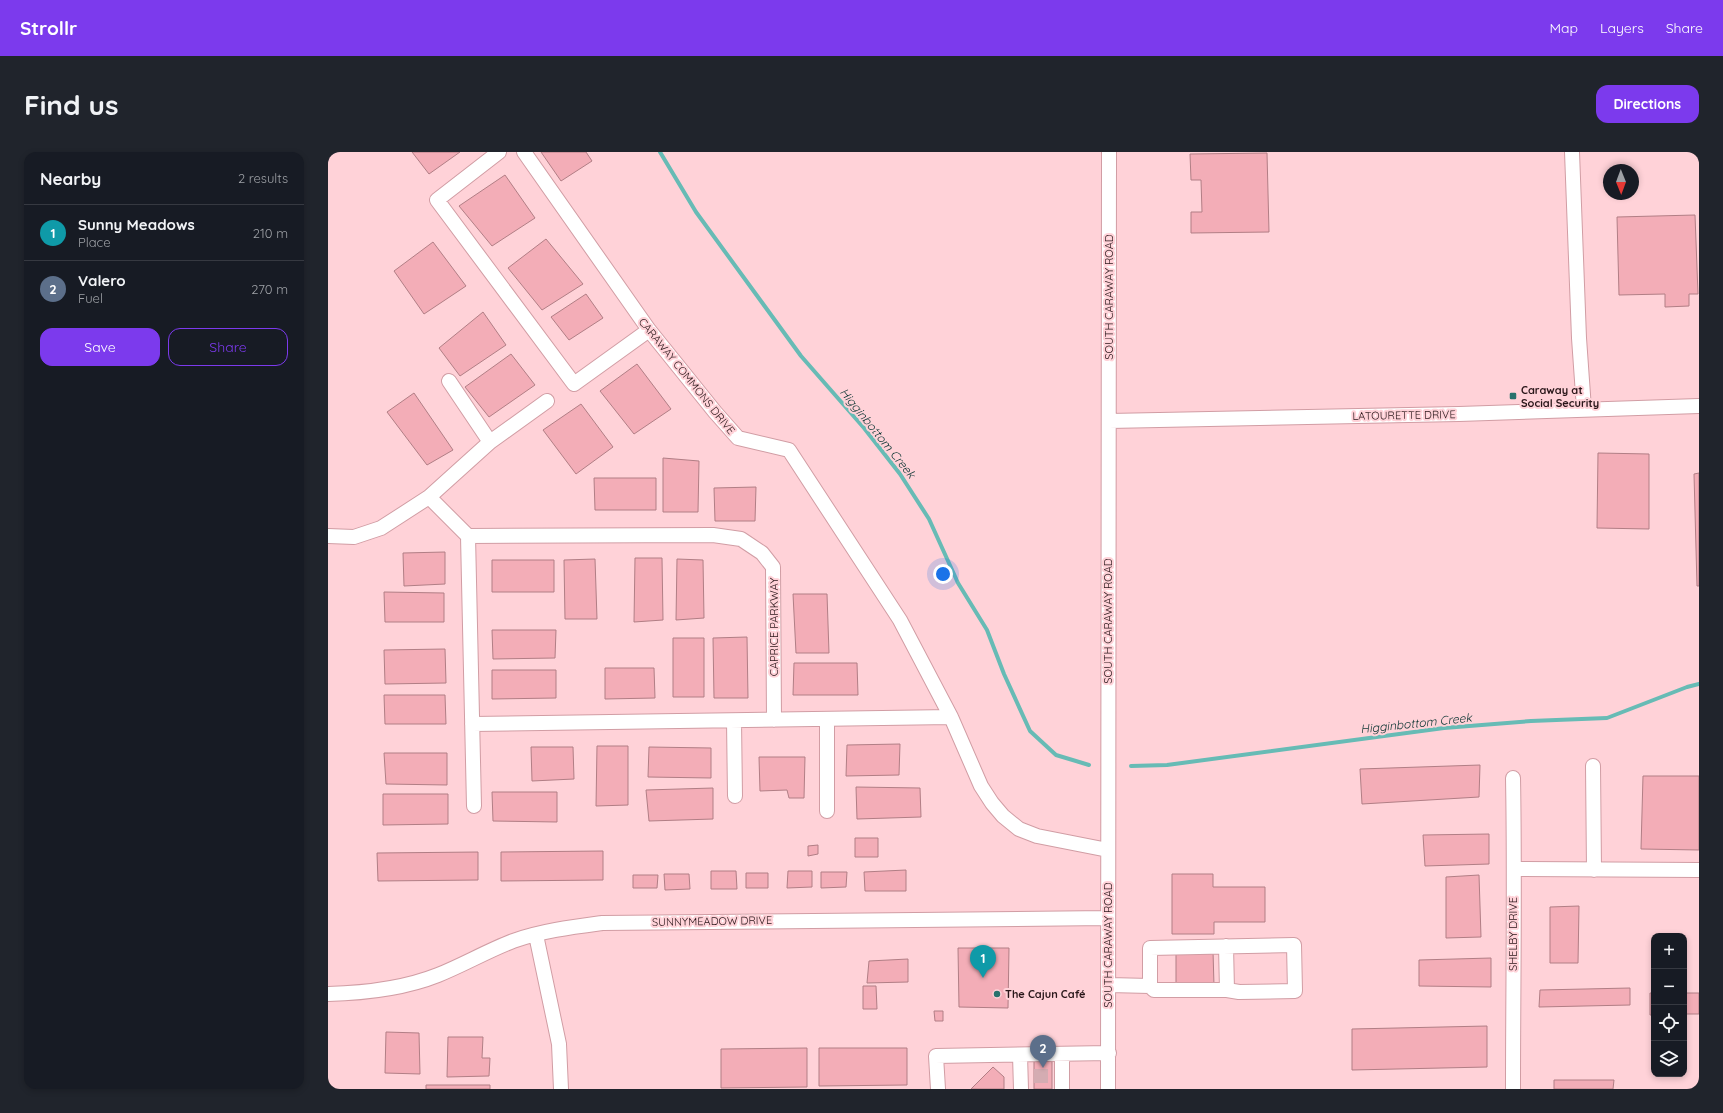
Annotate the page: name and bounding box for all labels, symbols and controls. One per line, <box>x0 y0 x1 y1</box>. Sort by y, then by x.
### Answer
text: Strollr <box>20 16 77 40</box>
text: Map <box>1549 19 1578 37</box>
text: Layers <box>1600 19 1644 37</box>
text: Share <box>1666 19 1703 37</box>
button: Directions <box>1596 85 1699 123</box>
text: Find us <box>24 87 118 122</box>
north arrow <box>1603 164 1639 200</box>
text: Nearby <box>40 168 101 189</box>
text: 2 results <box>238 170 288 186</box>
text: Sunny Meadows <box>78 215 195 234</box>
text: 1 <box>50 225 56 241</box>
text: 210 m <box>253 225 288 241</box>
text: Place <box>78 234 111 250</box>
street label: SOUTH CARAWAY ROAD <box>1102 234 1116 360</box>
text: Valero <box>78 271 126 290</box>
text: 2 <box>49 281 57 297</box>
text: 270 m <box>251 281 288 297</box>
text: Fuel <box>78 290 103 306</box>
street label: CARAWAY COMMONS DRIVE <box>636 315 738 437</box>
button: Save <box>40 328 160 366</box>
button: Share <box>168 328 288 366</box>
place label: Caraway at Social Security <box>1521 383 1599 410</box>
water label: Higginbottom Creek <box>837 385 920 482</box>
marker: Caraway at Social Security <box>1508 391 1518 401</box>
street label: LATOURETTE DRIVE <box>1352 407 1456 423</box>
street label: SOUTH CARAWAY ROAD <box>1101 558 1115 684</box>
your location <box>933 564 953 584</box>
street label: CAPRICE PARKWAY <box>767 578 781 676</box>
water label: Higginbottom Creek <box>1360 710 1474 736</box>
street label: SOUTH CARAWAY ROAD <box>1101 882 1115 1008</box>
street label: SHELBY DRIVE <box>1506 897 1520 971</box>
street label: SUNNYMEADOW DRIVE <box>652 913 772 929</box>
map controls <box>1651 933 1687 1077</box>
button: + <box>1651 933 1687 969</box>
pin: 1 <box>970 945 996 978</box>
button: − <box>1651 969 1687 1005</box>
place label: The Cajun Café <box>1005 987 1086 1001</box>
marker: The Cajun Café <box>992 989 1002 999</box>
button: locate <box>1651 1005 1687 1041</box>
pin: 2 <box>1030 1035 1056 1068</box>
button: layers <box>1651 1041 1687 1077</box>

